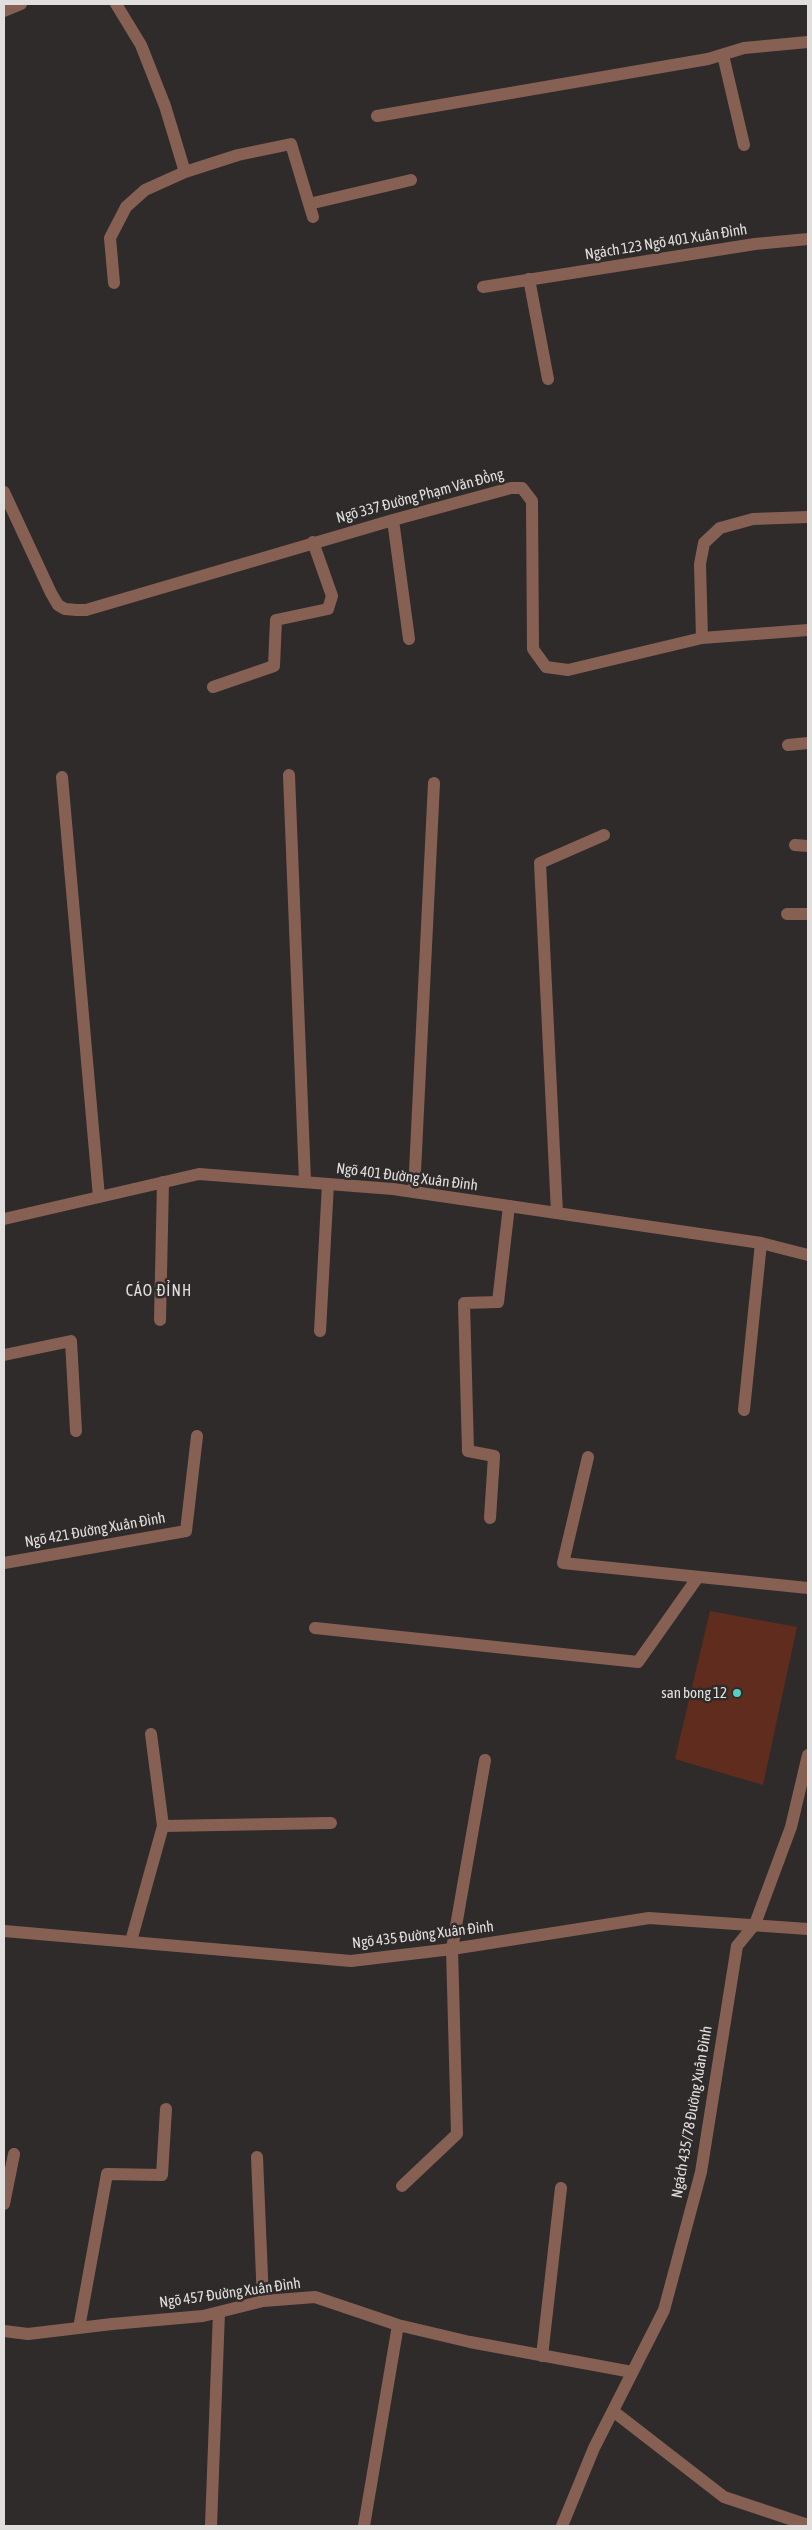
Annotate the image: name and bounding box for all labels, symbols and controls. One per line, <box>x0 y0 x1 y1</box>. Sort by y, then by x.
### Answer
street label: Ngách 123 Ngõ 401 Xuân Đỉnh <box>584 220 748 264</box>
street label: Ngõ 337 Đường Phạm Văn Đồng <box>334 465 506 527</box>
street label: Ngõ 401 Đường Xuân Đỉnh <box>335 1159 479 1195</box>
district label: CÁO ĐỈNH <box>125 1281 193 1301</box>
street label: Ngõ 421 Đường Xuân Đỉnh <box>23 1509 167 1551</box>
place label: san bong 12 <box>661 1684 727 1702</box>
marker: san bong 12 <box>731 1687 743 1699</box>
street label: Ngõ 435 Đường Xuân Đỉnh <box>351 1917 495 1953</box>
street label: Ngách 435/78 Đường Xuân Đỉnh <box>668 2025 716 2199</box>
street label: Ngõ 457 Đường Xuân Đỉnh <box>158 2274 302 2312</box>

